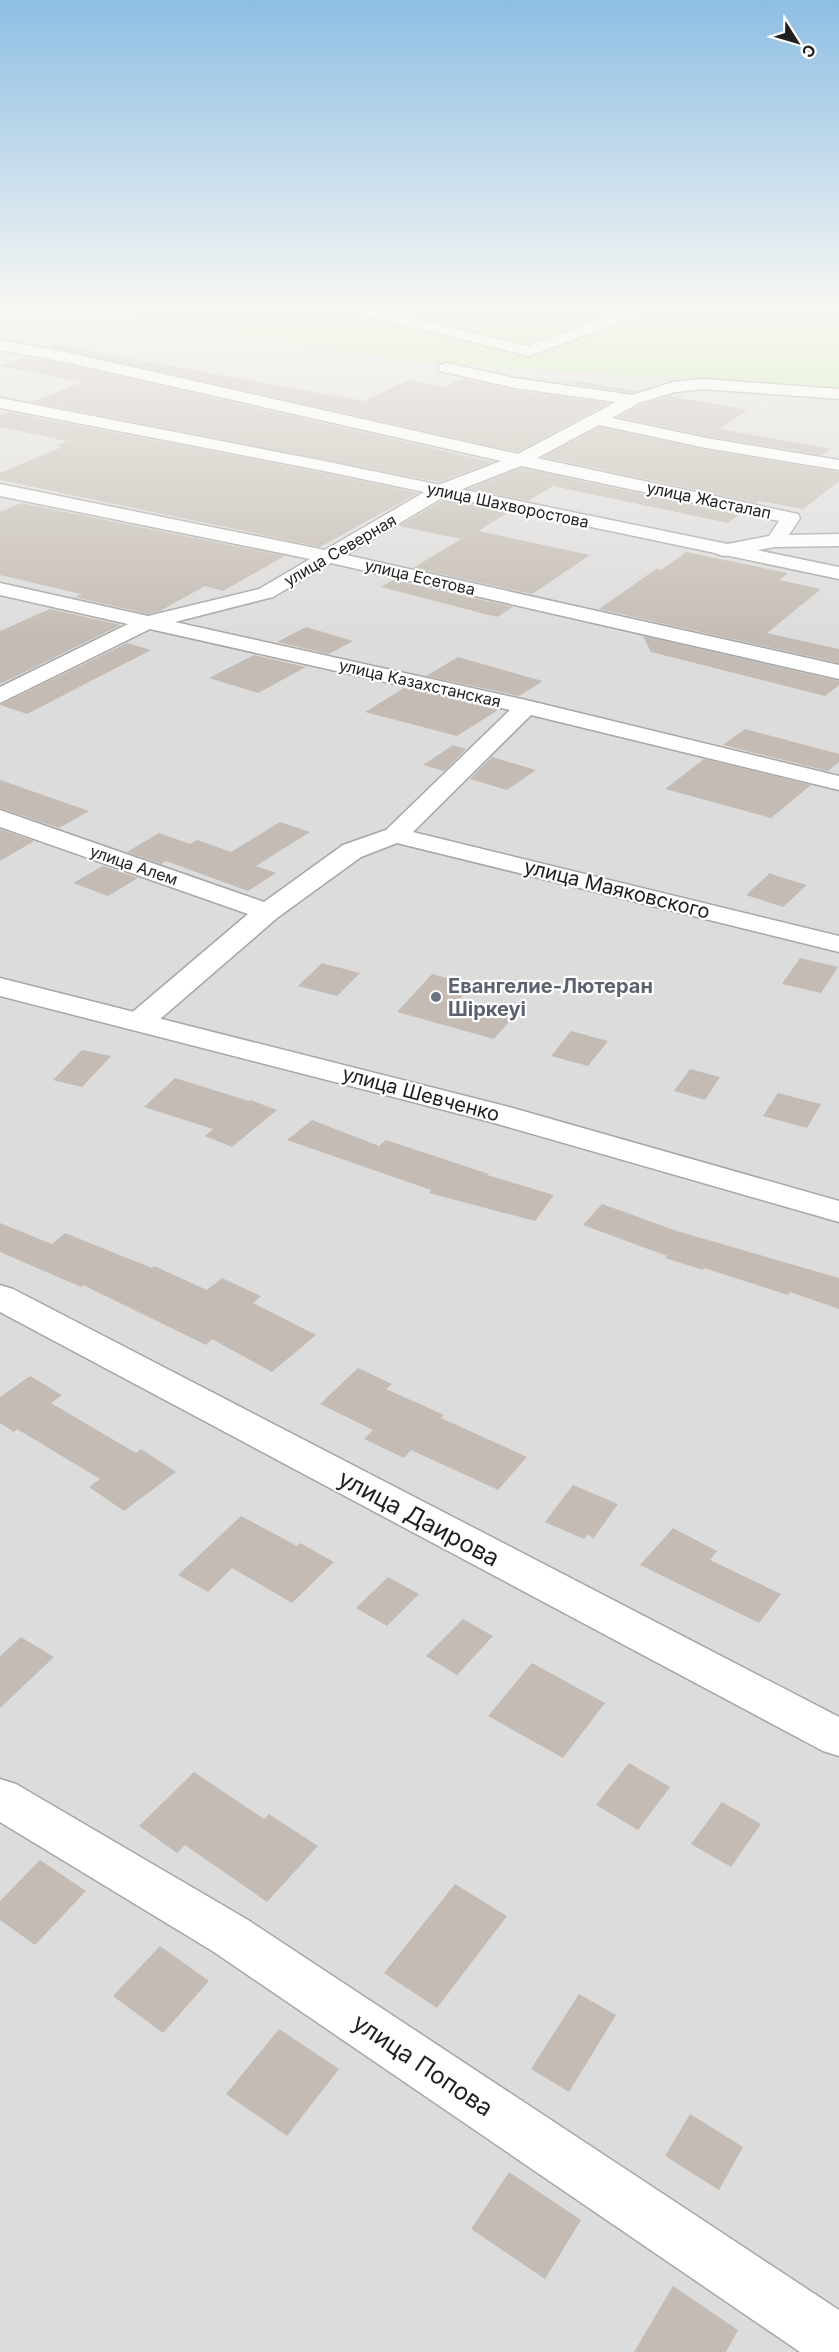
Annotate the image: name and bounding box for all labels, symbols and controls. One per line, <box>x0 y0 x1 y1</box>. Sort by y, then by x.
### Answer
north arrow <box>767 12 827 72</box>
text: С <box>797 40 821 62</box>
street label: улица Жасталап <box>645 477 773 523</box>
street label: улица Шахворостова <box>425 478 591 532</box>
street label: улица Северная <box>280 510 400 590</box>
street label: улица Есетова <box>363 555 477 599</box>
street label: улица Казахстанская <box>337 655 503 711</box>
street label: улица Алем <box>87 841 181 889</box>
street label: улица Маяковского <box>522 854 712 924</box>
place label: Евангелие-Лютеран Шіркеуі <box>448 974 653 1021</box>
marker: Евангелие-Лютеран Шіркеуі <box>429 990 443 1004</box>
street label: улица Шевченко <box>340 1061 502 1127</box>
street label: улица Даирова <box>333 1463 505 1573</box>
street label: улица Попова <box>347 2007 499 2123</box>

